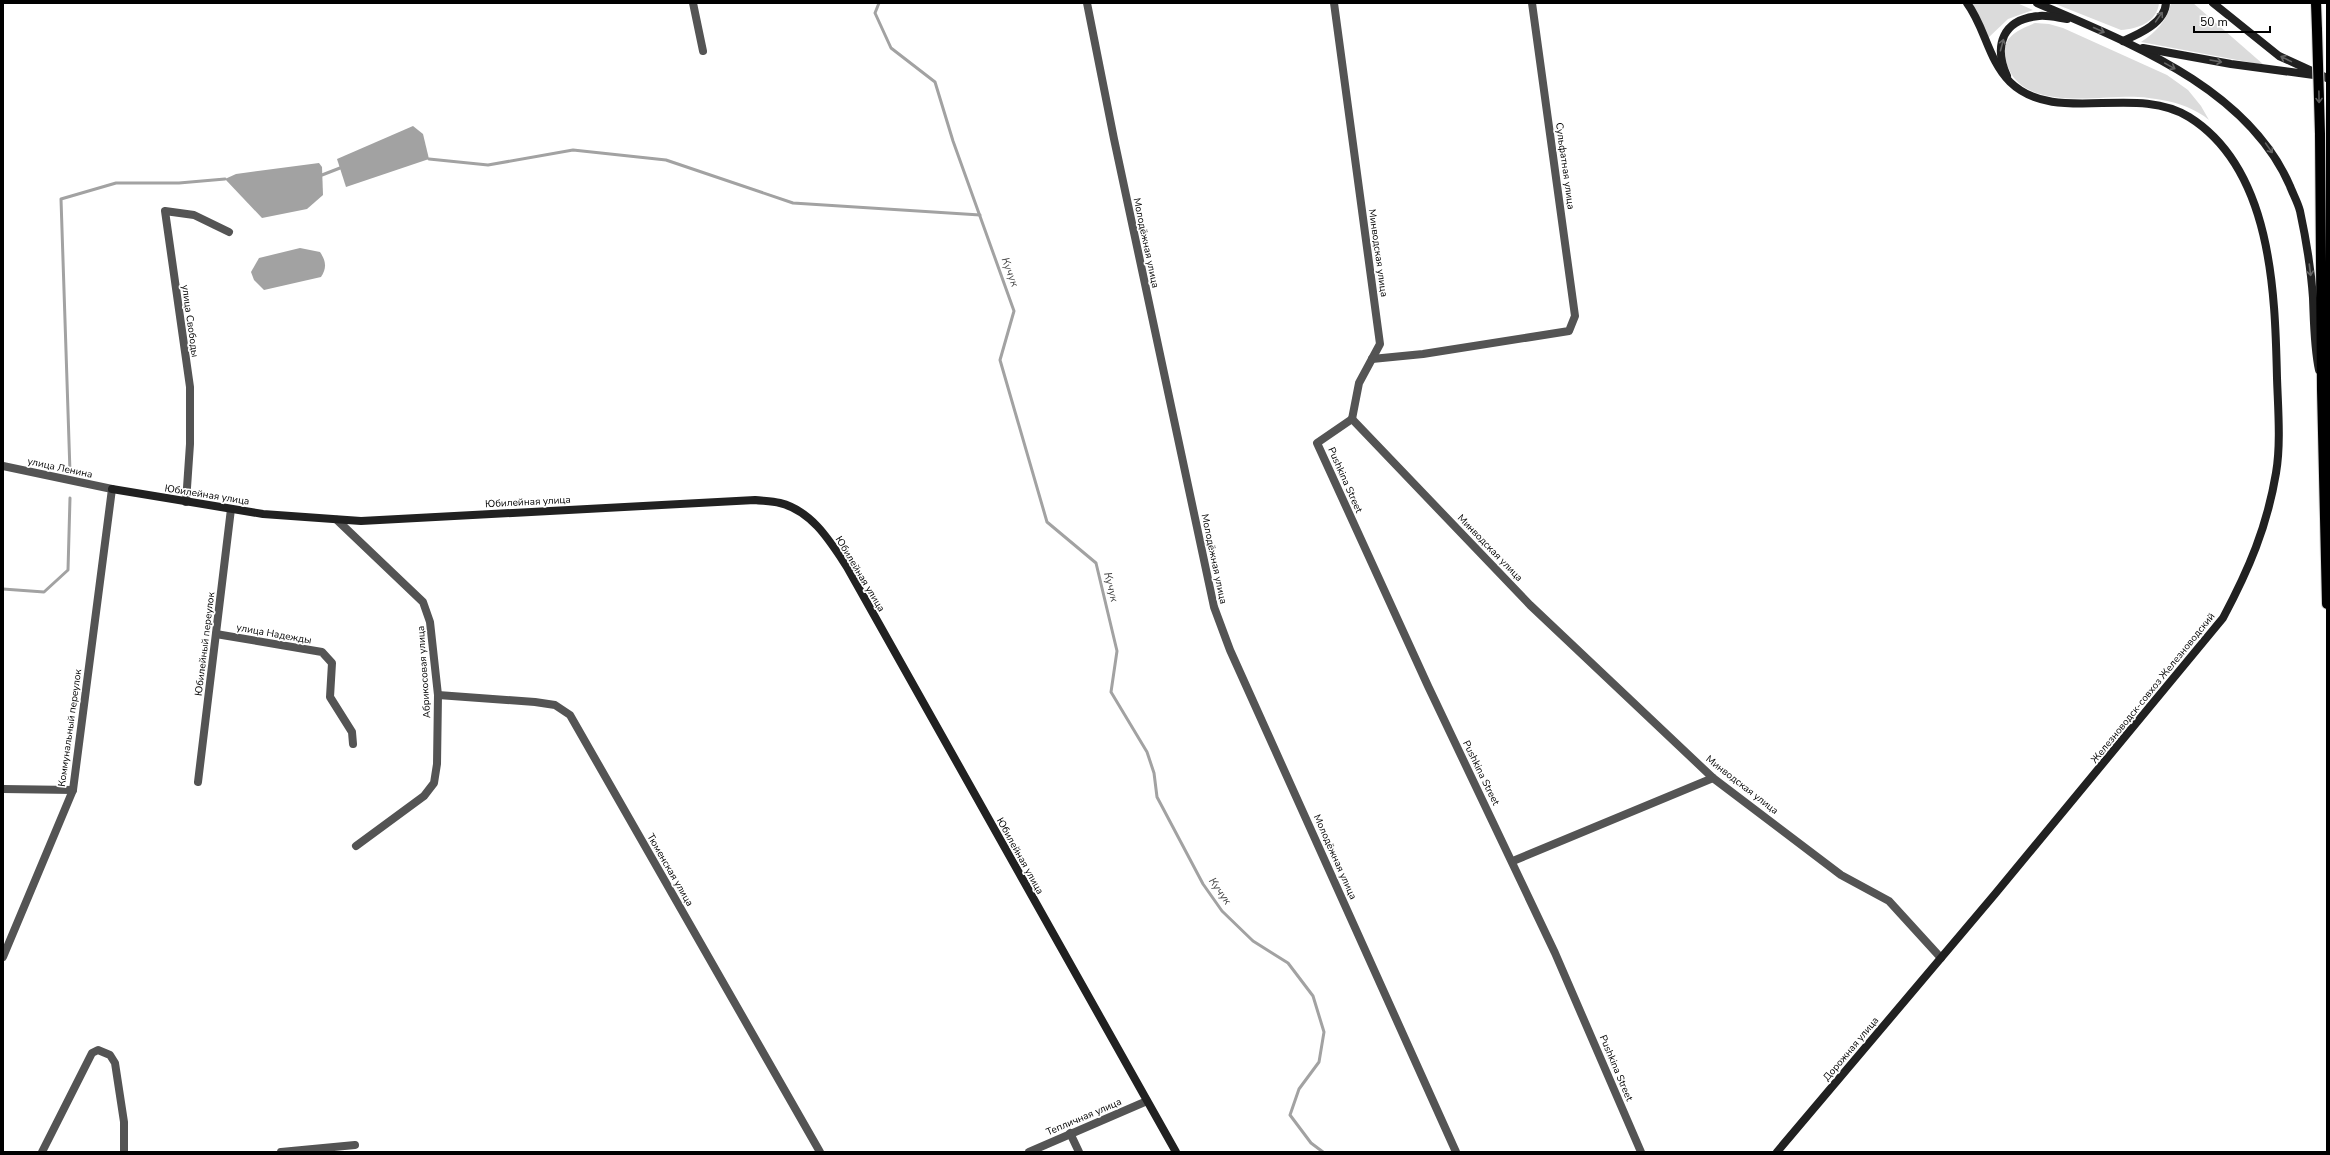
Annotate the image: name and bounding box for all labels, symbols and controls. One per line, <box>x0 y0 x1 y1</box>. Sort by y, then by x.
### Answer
scale bar <box>2194 8 2270 34</box>
one-way arrow <box>2155 12 2163 23</box>
text: 50 m <box>2200 14 2228 30</box>
one-way arrow <box>2092 27 2104 34</box>
one-way arrow <box>1998 39 2006 52</box>
one-way arrow <box>2281 55 2293 62</box>
one-way arrow <box>2209 57 2222 65</box>
one-way arrow <box>2164 62 2176 70</box>
one-way arrow <box>2315 90 2323 103</box>
street label: Сульфатная улица <box>1552 122 1578 210</box>
one-way arrow <box>2265 143 2273 154</box>
street label: Молодёжная улица <box>1130 197 1162 289</box>
street label: Минводская улица <box>1365 208 1391 298</box>
water label: Кучук <box>998 255 1022 289</box>
one-way arrow <box>2306 263 2313 276</box>
street label: улица Свободы <box>178 284 202 358</box>
street label: Pushkina Street <box>1324 445 1366 516</box>
street label: улица Ленина <box>26 454 94 482</box>
street label: Юбилейная улица <box>164 481 250 509</box>
street label: Юбилейная улица <box>485 493 571 511</box>
street label: Минводская улица <box>1454 511 1526 585</box>
street label: Молодёжная улица <box>1198 513 1230 605</box>
street label: Юбилейная улица <box>832 534 888 614</box>
water label: Кучук <box>1100 571 1122 604</box>
street label: Юбилейный переулок <box>192 591 218 697</box>
street label: Железноводск-совхоз Железноводский <box>2088 610 2218 766</box>
street label: улица Надежды <box>235 621 313 647</box>
street label: Абрикосовая улица <box>414 625 434 719</box>
street label: Коммунальный переулок <box>55 668 85 788</box>
street label: Pushkina Street <box>1459 738 1503 808</box>
street label: Минводская улица <box>1703 752 1781 818</box>
street label: Молодёжная улица <box>1310 812 1360 902</box>
street label: Юбилейная улица <box>993 815 1047 897</box>
street label: Тюменская улица <box>643 831 697 909</box>
water label: Кучук <box>1205 874 1235 908</box>
street label: Дорожная улица <box>1820 1014 1882 1084</box>
street label: Pushkina Street <box>1596 1033 1636 1104</box>
street label: Тепличная улица <box>1044 1095 1124 1139</box>

